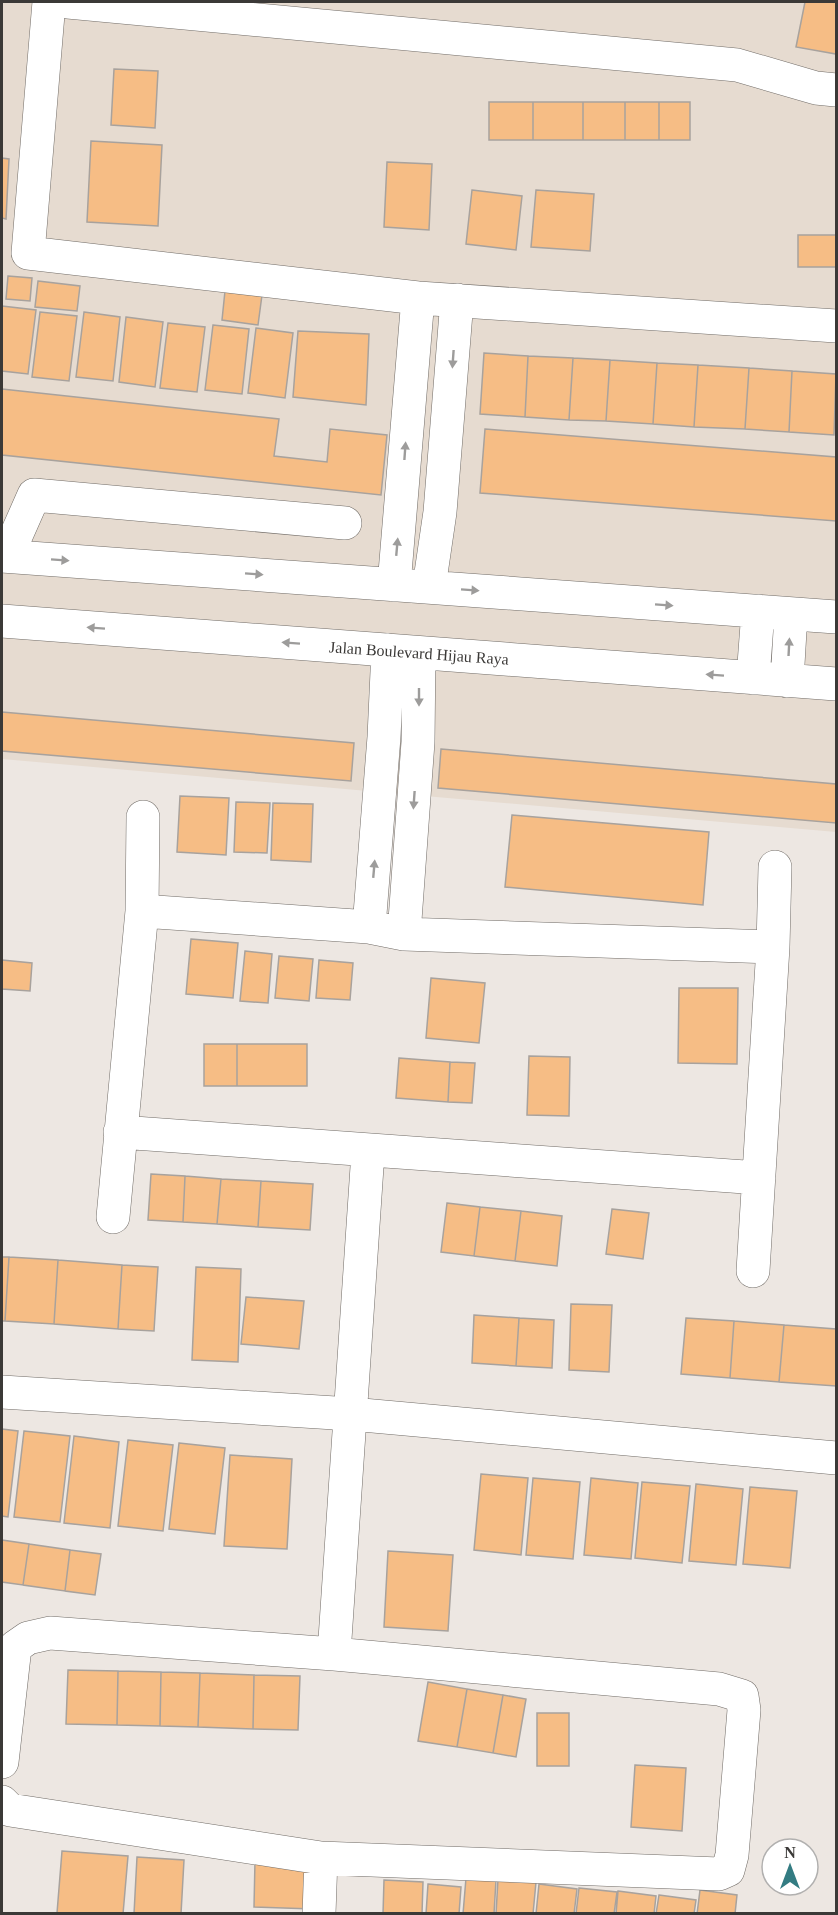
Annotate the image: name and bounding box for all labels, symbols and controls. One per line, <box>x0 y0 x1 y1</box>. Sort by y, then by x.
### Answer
one-way arrow <box>448 349 458 368</box>
one-way arrow <box>400 441 410 460</box>
one-way arrow <box>392 537 402 556</box>
one-way arrow <box>50 555 69 565</box>
one-way arrow <box>245 570 264 579</box>
one-way arrow <box>460 586 479 595</box>
one-way arrow <box>655 600 674 609</box>
one-way arrow <box>87 624 106 633</box>
one-way arrow <box>281 638 300 648</box>
street label: Jalan Boulevard Hijau Raya <box>329 638 509 669</box>
one-way arrow <box>785 638 794 657</box>
one-way arrow <box>706 670 725 680</box>
one-way arrow <box>414 688 424 707</box>
one-way arrow <box>409 791 419 810</box>
one-way arrow <box>369 859 379 878</box>
north arrow <box>760 1837 820 1897</box>
text: N <box>784 1844 796 1861</box>

